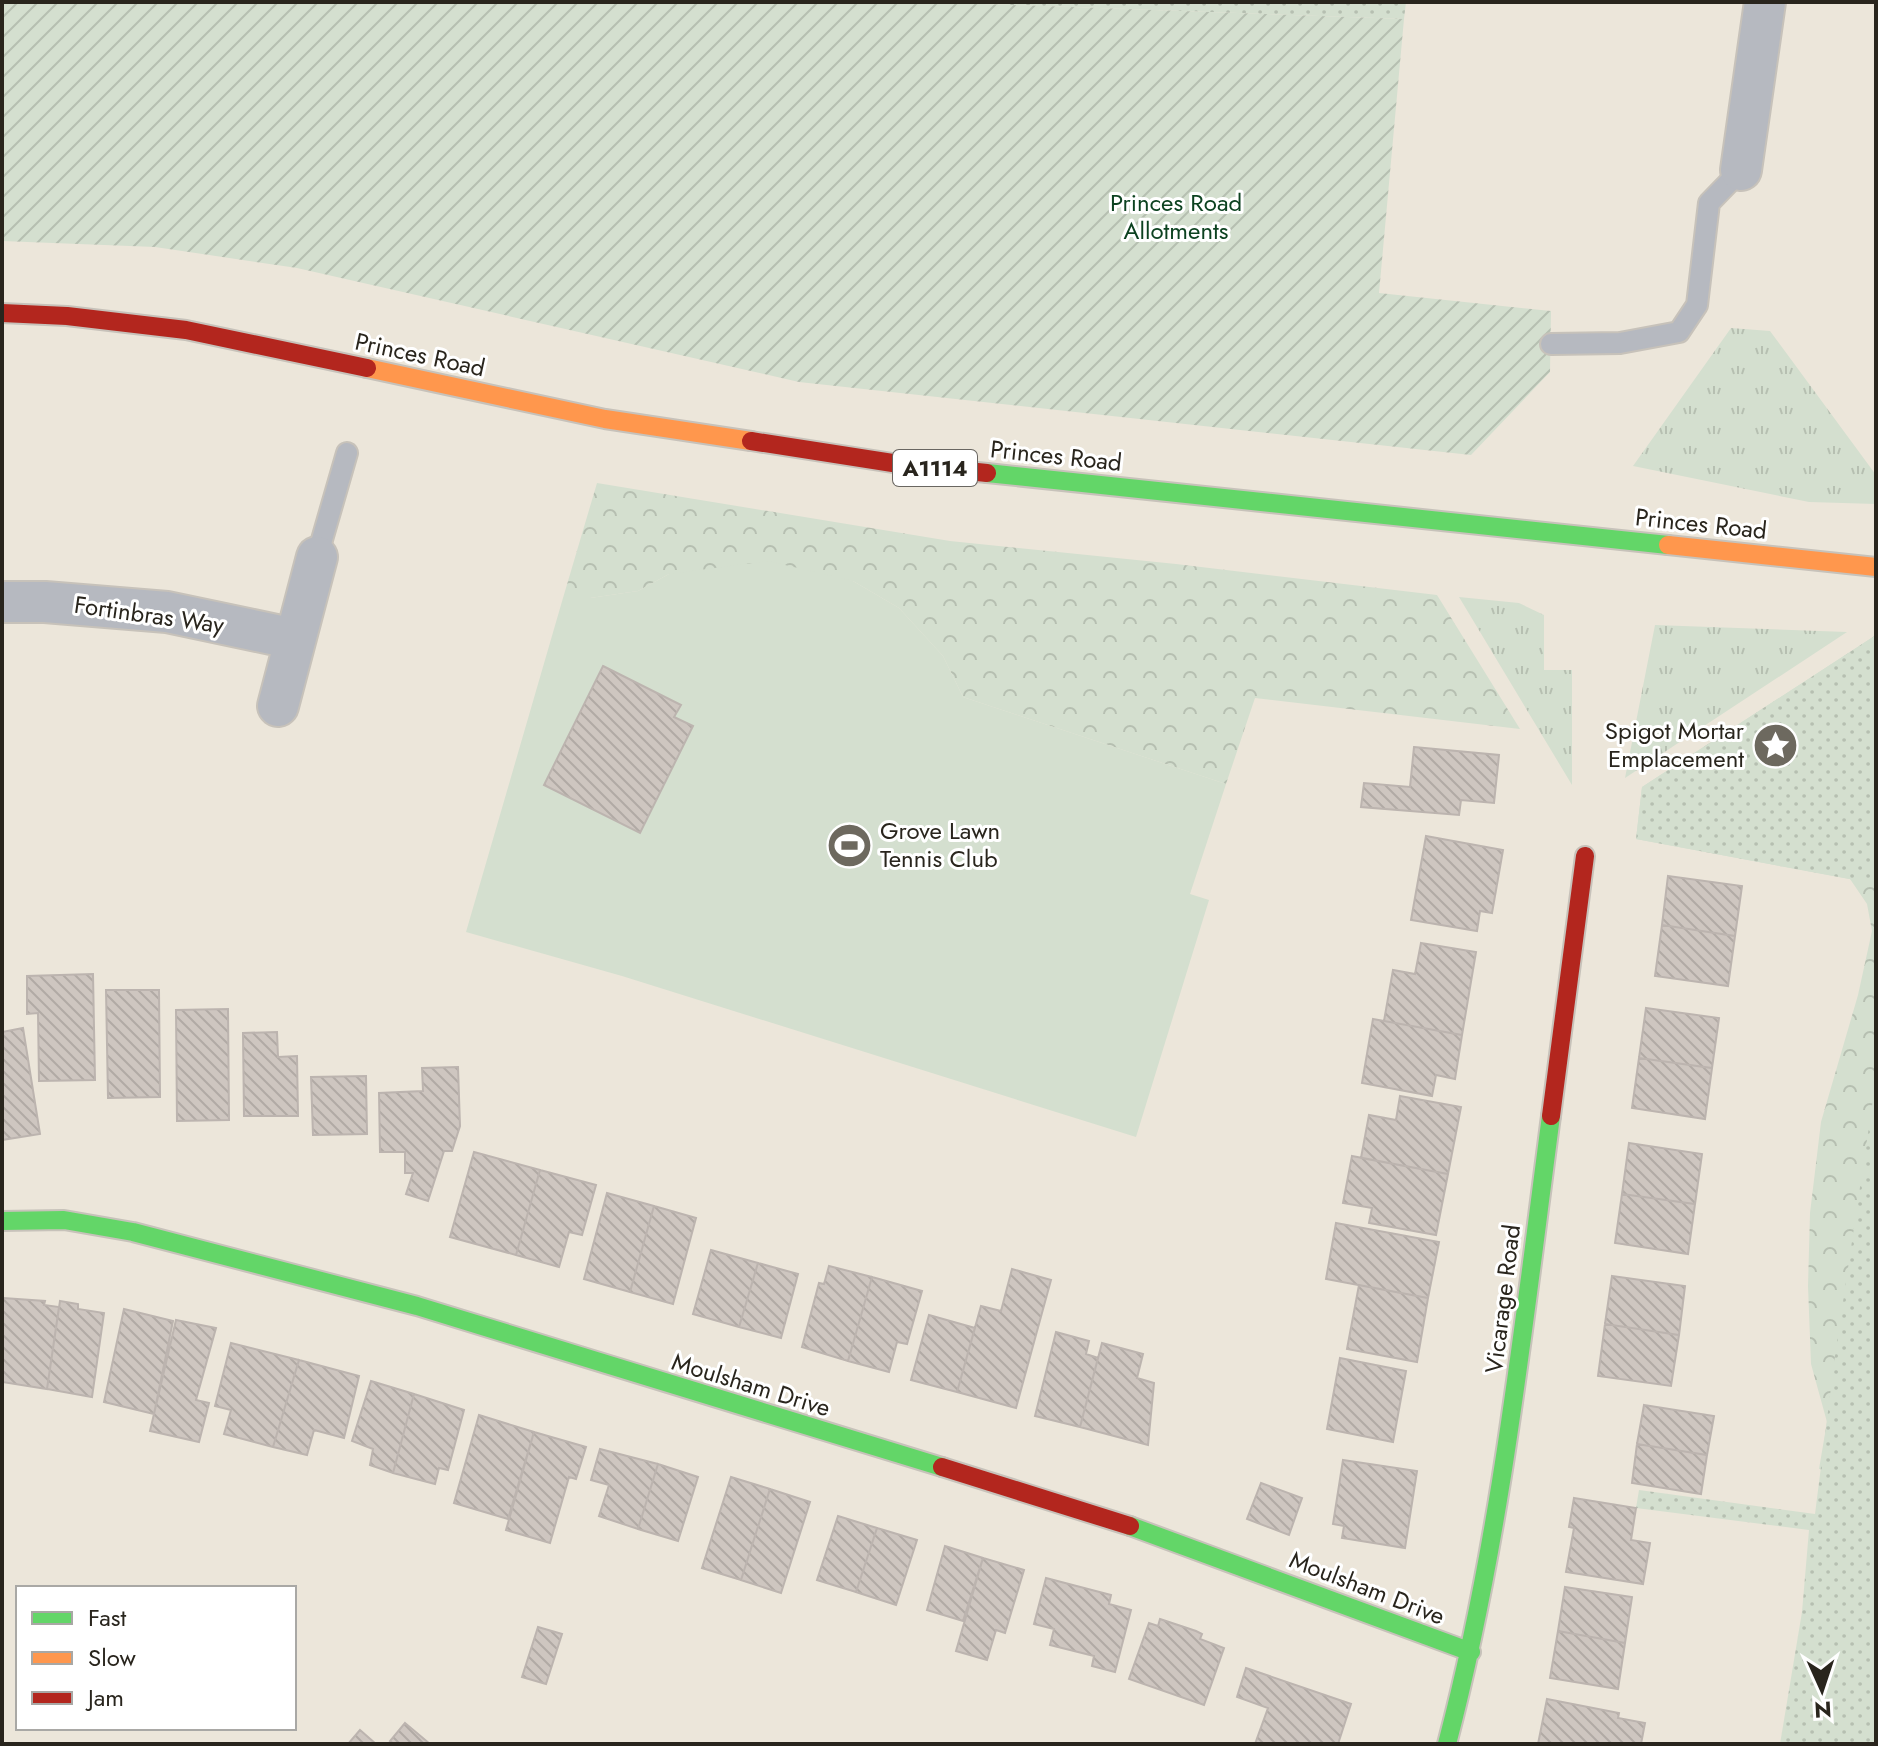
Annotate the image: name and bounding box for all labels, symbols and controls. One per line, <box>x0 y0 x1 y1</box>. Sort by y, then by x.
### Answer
park label: Princes Road Allotments <box>1110 185 1242 248</box>
street label: Princes Road <box>352 324 488 385</box>
street label: Princes Road <box>988 431 1124 480</box>
road number: A1114 <box>893 450 977 486</box>
street label: Princes Road <box>1633 499 1769 548</box>
street label: Fortinbras Way <box>72 587 227 642</box>
place label: Spigot Mortar Emplacement <box>1605 713 1745 776</box>
place icon: Spigot Mortar Emplacement <box>1751 721 1799 769</box>
place label: Grove Lawn Tennis Club <box>880 813 1000 876</box>
sports icon: Grove Lawn Tennis Club <box>825 821 873 869</box>
street label: Vicarage Road <box>1476 1222 1529 1375</box>
street label: Moulsham Drive <box>668 1344 835 1425</box>
street label: Moulsham Drive <box>1284 1542 1450 1633</box>
legend <box>16 1586 296 1730</box>
text: Fast <box>88 1600 126 1635</box>
text: Slow <box>88 1640 136 1675</box>
north arrow <box>1782 1650 1862 1730</box>
text: Jam <box>85 1680 124 1715</box>
text: N <box>1813 1694 1833 1726</box>

